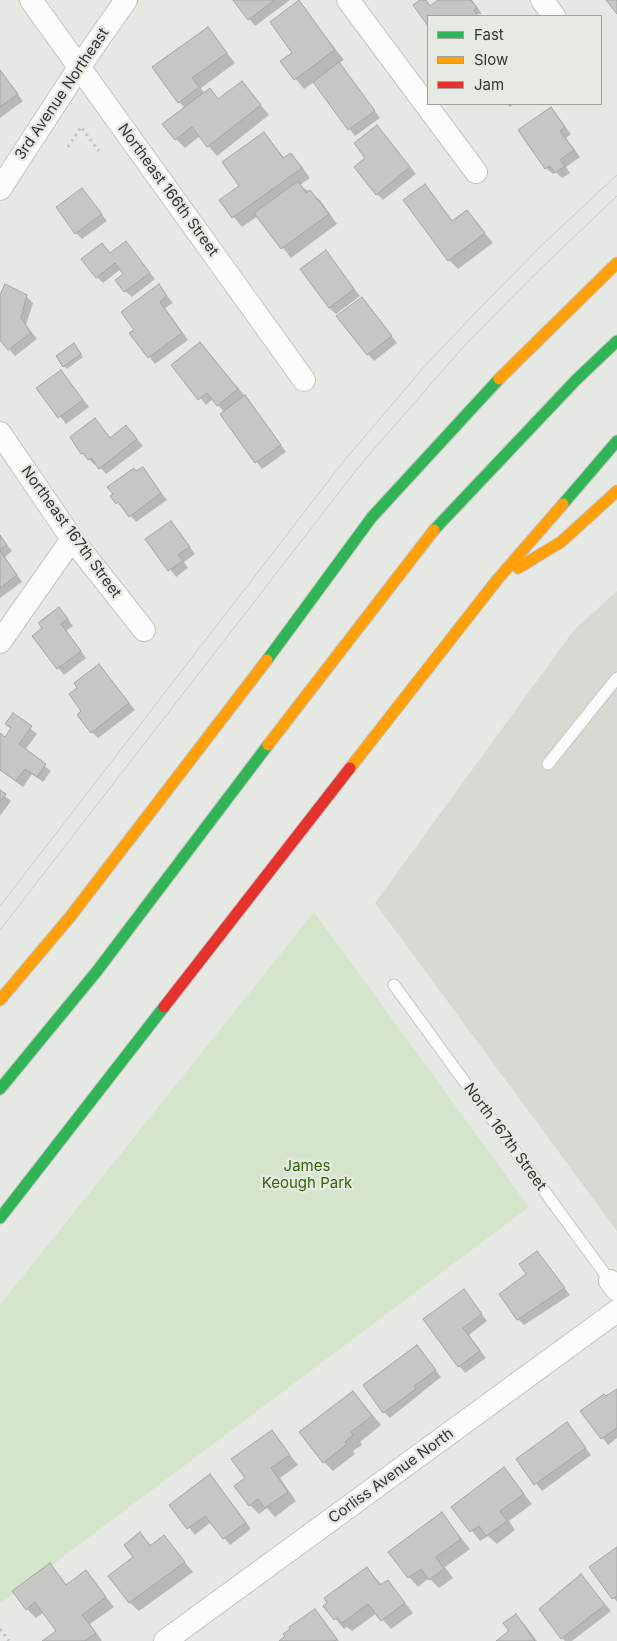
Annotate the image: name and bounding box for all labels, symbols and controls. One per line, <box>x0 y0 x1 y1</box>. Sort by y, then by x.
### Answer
legend <box>427 15 602 105</box>
street label: 3rd Avenue Northeast <box>11 25 113 163</box>
text: Fast <box>474 25 504 44</box>
text: Slow <box>474 50 508 69</box>
text: Jam <box>474 75 504 94</box>
street label: Northeast 166th Street <box>114 120 222 260</box>
street label: Northeast 167th Street <box>17 463 125 601</box>
street label: North 167th Street <box>460 1080 550 1194</box>
park label: James Keough Park <box>262 1157 352 1192</box>
street label: Corliss Avenue North <box>325 1425 457 1527</box>

